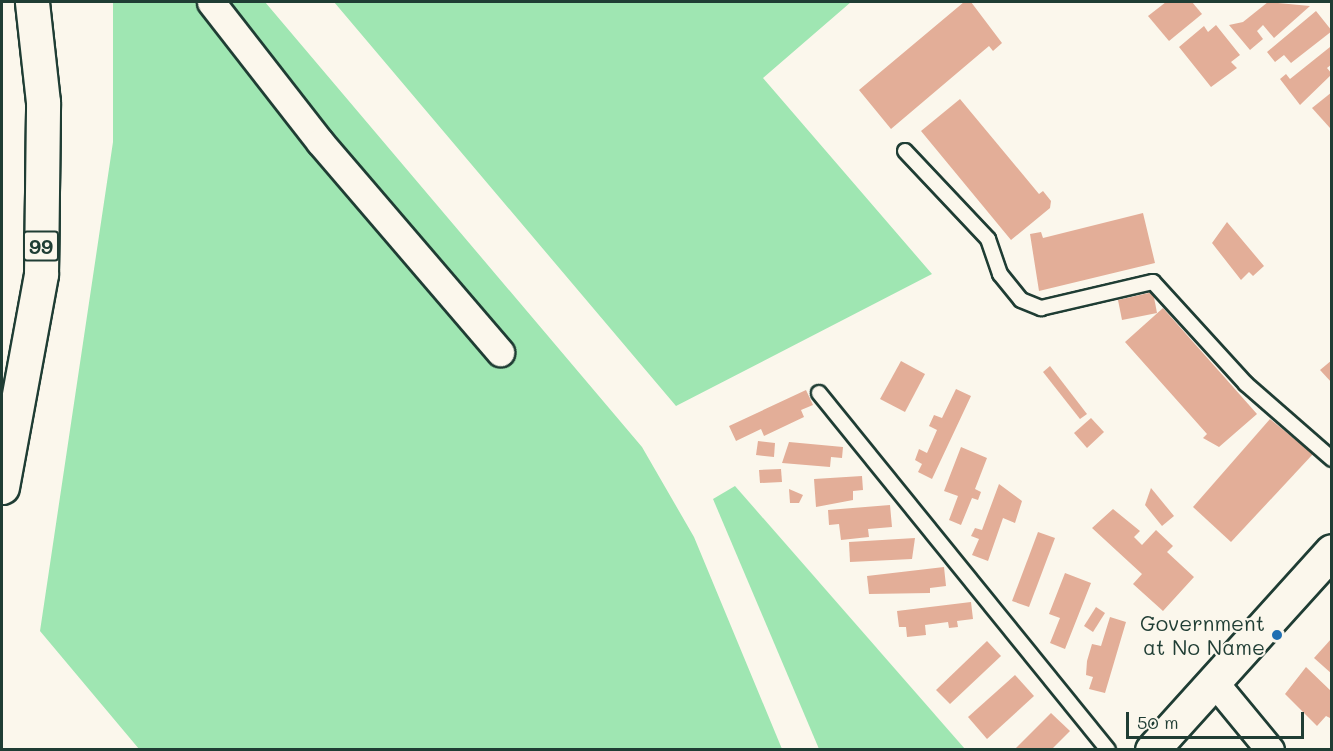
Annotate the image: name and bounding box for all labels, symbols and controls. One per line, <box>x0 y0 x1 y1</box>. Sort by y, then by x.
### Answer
road number: 99 <box>22 229 60 263</box>
place label: Government at No Name <box>1140 610 1265 660</box>
marker: Government at No Name <box>1270 628 1284 642</box>
scale bar <box>1129 700 1308 738</box>
text: 50 m <box>1137 710 1179 734</box>

